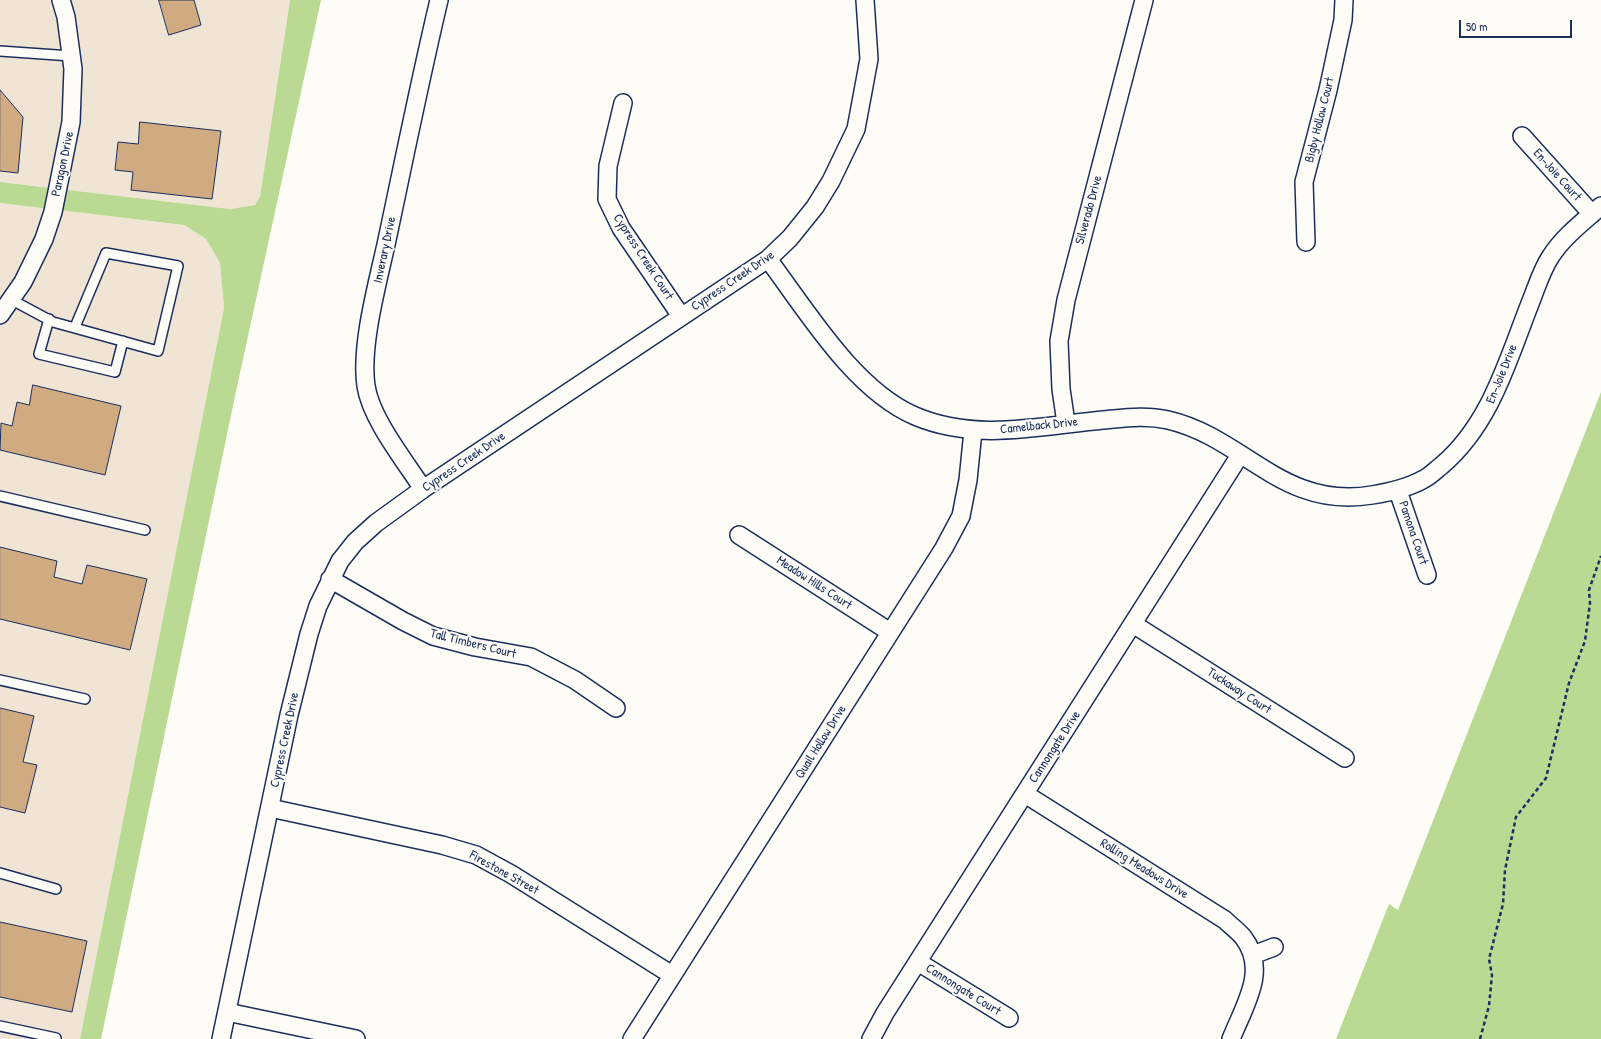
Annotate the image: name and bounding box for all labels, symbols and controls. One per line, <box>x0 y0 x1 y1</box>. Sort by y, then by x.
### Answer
scale bar <box>1461 12 1574 38</box>
text: 50 m <box>1466 18 1487 35</box>
street label: Bigby Hollow Court <box>1302 76 1338 164</box>
street label: Paragon Drive <box>49 130 77 198</box>
street label: En-Joie Court <box>1529 146 1585 204</box>
street label: Silverado Drive <box>1072 174 1106 246</box>
street label: Cypress Creek Court <box>609 211 677 303</box>
street label: Inverary Drive <box>370 215 400 285</box>
street label: Cypress Creek Drive <box>689 247 777 315</box>
street label: En-Joie Drive <box>1483 342 1521 406</box>
street label: Camelback Drive <box>999 414 1079 438</box>
street label: Cypress Creek Drive <box>420 428 508 496</box>
street label: Pamona Court <box>1395 499 1431 567</box>
street label: Meadow Hills Court <box>773 553 855 613</box>
street label: Tall Timbers Court <box>428 626 518 662</box>
street label: Tuckaway Court <box>1204 664 1274 718</box>
street label: Cypress Creek Drive <box>267 691 303 789</box>
street label: Quail Hollow Drive <box>792 702 850 782</box>
street label: Cannongate Drive <box>1026 708 1084 786</box>
street label: Rolling Meadows Drive <box>1097 836 1191 902</box>
street label: Firestone Street <box>467 848 541 898</box>
street label: Cannongate Court <box>923 961 1003 1019</box>

